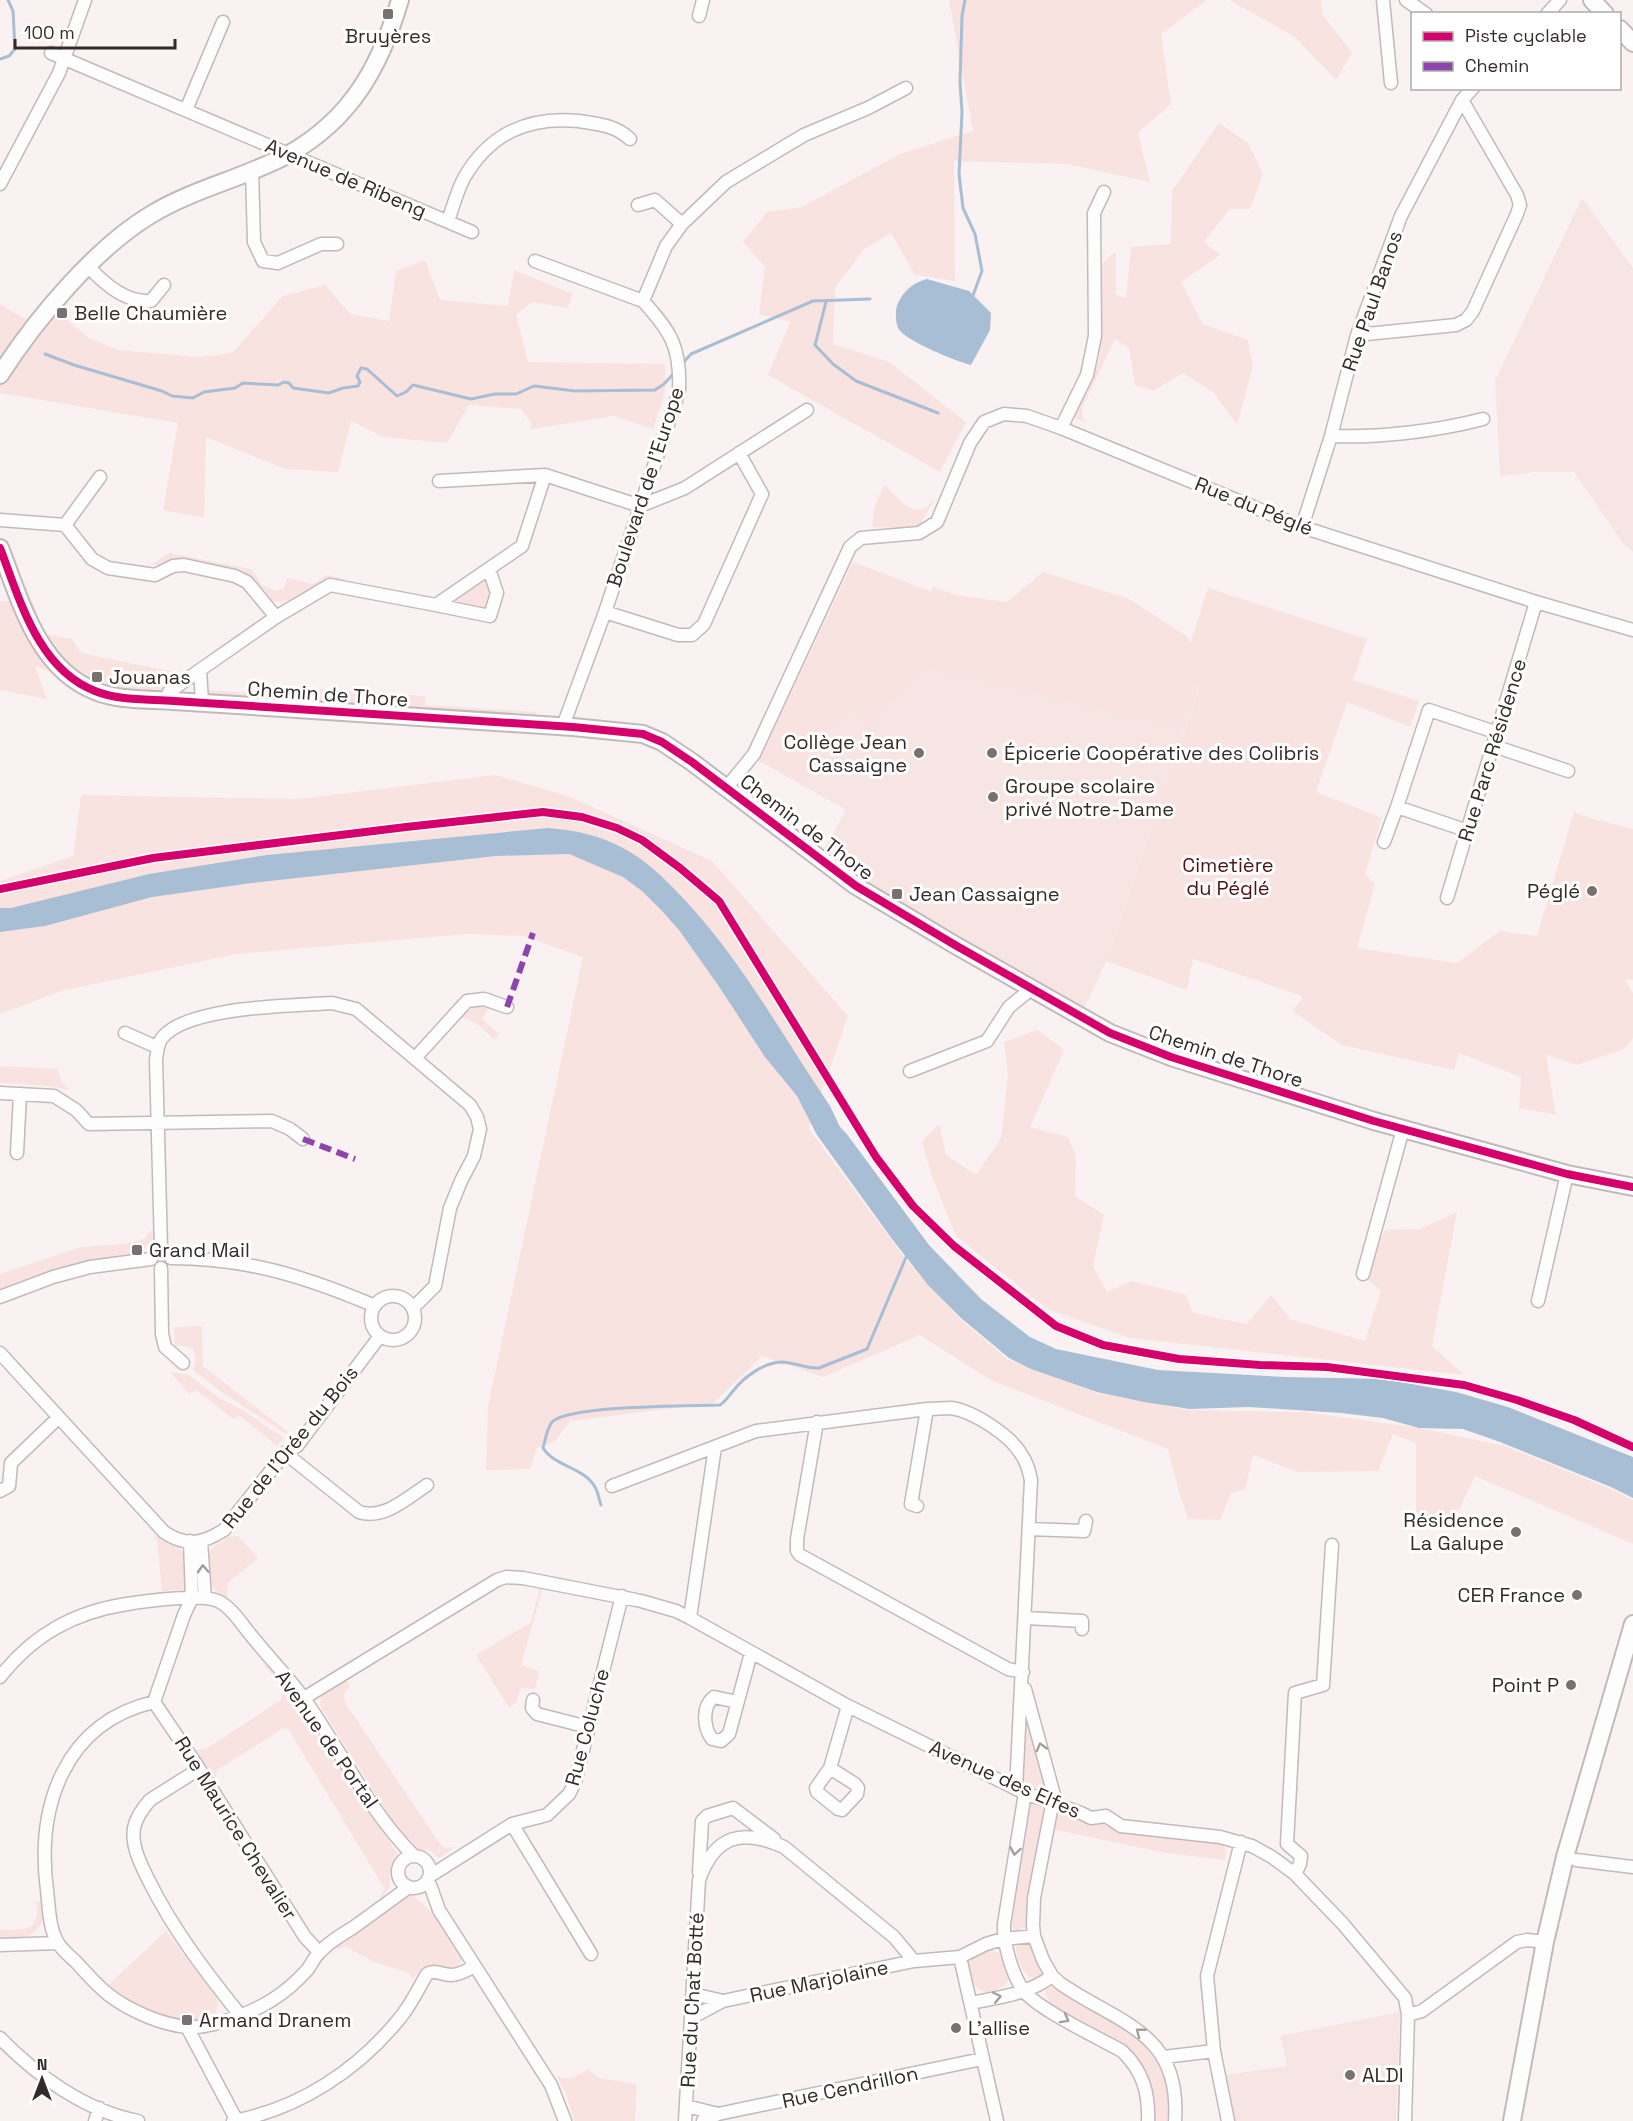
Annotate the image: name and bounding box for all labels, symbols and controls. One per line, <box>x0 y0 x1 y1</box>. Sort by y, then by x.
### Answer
marker: Bruyères <box>381 7 395 21</box>
scale bar <box>15 12 176 50</box>
legend <box>1411 12 1621 90</box>
text: 100 m <box>24 21 75 44</box>
place label: Bruyères <box>345 23 431 49</box>
text: Piste cyclable <box>1465 24 1587 47</box>
text: Chemin <box>1465 54 1529 77</box>
street label: Avenue de Ribeng <box>261 132 431 224</box>
street label: Rue Paul Banos <box>1336 227 1408 375</box>
place label: Belle Chaumière <box>74 300 227 326</box>
marker: Belle Chaumière <box>55 306 69 320</box>
street label: Boulevard de l'Europe <box>600 384 690 590</box>
street label: Rue du Péglé <box>1191 470 1317 542</box>
street label: Rue Parc Résidence <box>1452 655 1532 845</box>
place label: Jouanas <box>109 664 191 690</box>
marker: Jouanas <box>90 670 104 684</box>
street label: Chemin de Thore <box>247 675 409 713</box>
place label: Collège Jean Cassaigne <box>783 729 907 778</box>
place label: Épicerie Coopérative des Colibris <box>1004 740 1319 766</box>
marker: Collège Jean Cassaigne <box>912 746 926 760</box>
marker: Épicerie Coopérative des Colibris <box>985 746 999 760</box>
street label: Chemin de Thore <box>735 768 879 886</box>
place label: Groupe scolaire privé Notre-Dame <box>1005 773 1174 822</box>
marker: Groupe scolaire privé Notre-Dame <box>986 790 1000 804</box>
park label: Cimetière du Péglé <box>1182 852 1274 901</box>
place label: Péglé <box>1527 878 1580 904</box>
place label: Jean Cassaigne <box>909 881 1060 907</box>
marker: Péglé <box>1585 884 1599 898</box>
marker: Jean Cassaigne <box>890 887 904 901</box>
street label: Chemin de Thore <box>1145 1019 1307 1093</box>
place label: Grand Mail <box>149 1237 250 1263</box>
marker: Grand Mail <box>130 1243 144 1257</box>
street label: Rue de l'Orée du Bois <box>216 1360 364 1534</box>
place label: Résidence La Galupe <box>1403 1507 1504 1556</box>
marker: Résidence La Galupe <box>1509 1525 1523 1539</box>
one-way arrow <box>197 1565 210 1574</box>
place label: CER France <box>1458 1582 1565 1608</box>
marker: CER France <box>1570 1588 1584 1602</box>
street label: Avenue de Portal <box>270 1665 384 1813</box>
street label: Rue Coluche <box>559 1666 615 1788</box>
place label: Point P <box>1492 1672 1559 1698</box>
marker: Point P <box>1564 1678 1578 1692</box>
street label: Rue Maurice Chevalier <box>169 1731 303 1925</box>
street label: Avenue des Elfes <box>925 1734 1085 1824</box>
one-way arrow <box>1036 1742 1048 1753</box>
one-way arrow <box>1010 1846 1022 1855</box>
street label: Rue du Chat Botté <box>674 1912 710 2088</box>
street label: Rue Marjolaine <box>747 1954 891 2008</box>
one-way arrow <box>992 1991 1002 2004</box>
place label: Armand Dranem <box>199 2007 351 2033</box>
one-way arrow <box>1059 2012 1069 2023</box>
marker: Armand Dranem <box>180 2013 194 2027</box>
place label: L'allise <box>968 2015 1030 2041</box>
marker: L'allise <box>949 2021 963 2035</box>
one-way arrow <box>1136 2029 1147 2040</box>
north arrow <box>12 2049 72 2109</box>
text: N <box>37 2054 47 2075</box>
street label: Rue Cendrillon <box>780 2060 920 2114</box>
place label: ALDI <box>1362 2062 1404 2088</box>
marker: ALDI <box>1343 2068 1357 2082</box>

